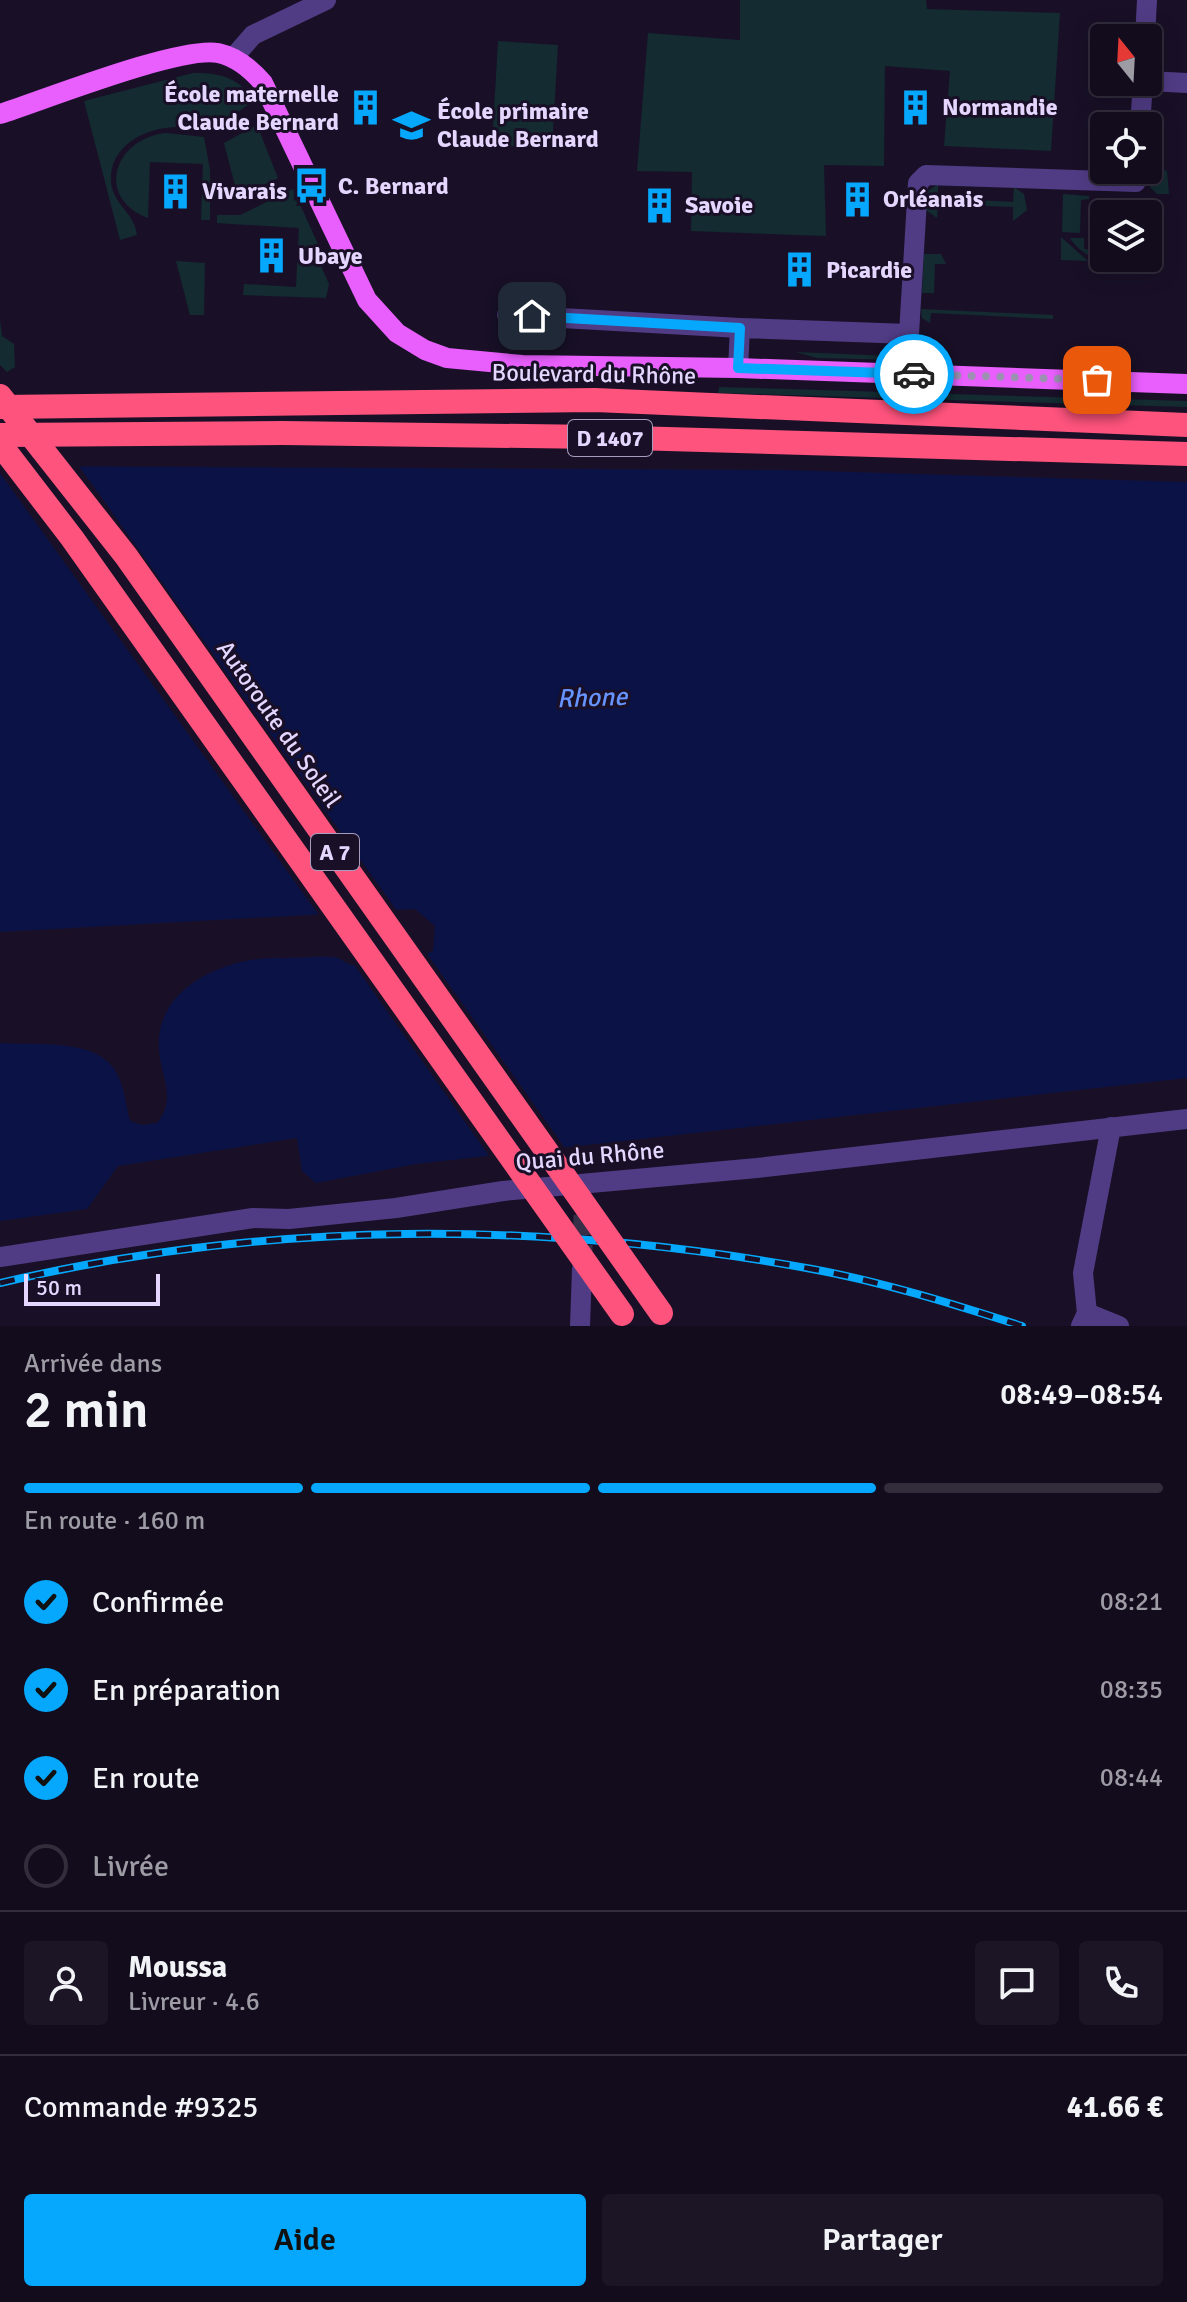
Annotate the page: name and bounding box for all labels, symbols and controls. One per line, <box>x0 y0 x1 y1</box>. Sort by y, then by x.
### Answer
north arrow <box>1090 24 1162 96</box>
map controls <box>1090 24 1162 272</box>
place label: École maternelle Claude Bernard <box>164 79 339 137</box>
building icon: Normandie <box>897 88 935 126</box>
building icon: École maternelle Claude Bernard <box>346 89 384 127</box>
place label: Normandie <box>942 92 1058 122</box>
place label: École primaire Claude Bernard <box>437 96 599 154</box>
school or university icon: École primaire Claude Bernard <box>392 106 430 144</box>
button: locate <box>1090 112 1162 184</box>
bus stop icon: C. Bernard <box>293 167 331 205</box>
place label: C. Bernard <box>338 171 449 201</box>
building icon: Vivarais <box>157 172 195 210</box>
place label: Vivarais <box>202 176 287 206</box>
building icon: Orléanais <box>838 180 876 218</box>
place label: Orléanais <box>883 184 984 214</box>
building icon: Savoie <box>640 186 678 224</box>
place label: Savoie <box>685 190 753 220</box>
button: layers <box>1090 200 1162 272</box>
building icon: Ubaye <box>253 237 291 275</box>
place label: Ubaye <box>298 241 363 271</box>
building icon: Picardie <box>781 251 819 289</box>
place label: Picardie <box>826 255 912 285</box>
pin <box>498 282 566 350</box>
icon: home <box>510 294 554 338</box>
courier <box>874 334 954 414</box>
pin <box>1063 346 1131 414</box>
icon: car <box>892 352 936 396</box>
street label: Boulevard du Rhône <box>491 357 697 391</box>
icon: bag <box>1075 358 1119 402</box>
road number: D 1407 <box>568 420 652 456</box>
street label: Autoroute du Soleil <box>210 635 348 813</box>
water label: Rhone <box>556 681 630 715</box>
road number: A 7 <box>311 834 359 870</box>
street label: Quai du Rhône <box>514 1135 666 1177</box>
scale bar <box>24 1270 160 1306</box>
text: 50 m <box>36 1274 82 1301</box>
text: Arrivée dans <box>24 1348 162 1380</box>
text: 08:49–08:54 <box>1000 1376 1163 1413</box>
text: 2 min <box>24 1378 149 1442</box>
text: En route · 160 m <box>24 1505 205 1537</box>
icon: check <box>24 1580 68 1624</box>
text: Confirmée <box>92 1584 224 1621</box>
text: 08:21 <box>1100 1586 1163 1618</box>
icon: check <box>24 1668 68 1712</box>
text: En préparation <box>92 1672 281 1709</box>
text: 08:35 <box>1100 1674 1163 1706</box>
icon: check <box>24 1756 68 1800</box>
text: En route <box>92 1760 200 1797</box>
text: 08:44 <box>1100 1762 1163 1794</box>
text: Livrée <box>92 1848 169 1885</box>
button: person <box>24 1941 108 2025</box>
button: chat <box>975 1941 1059 2025</box>
button: phone <box>1079 1941 1163 2025</box>
text: Moussa <box>128 1949 227 1986</box>
text: Livreur · 4.6 <box>128 1986 260 2018</box>
text: Commande #9325 <box>24 2089 259 2126</box>
text: 41.66 € <box>1067 2089 1163 2126</box>
button: Aide <box>24 2194 586 2286</box>
button: Partager <box>602 2194 1163 2286</box>

